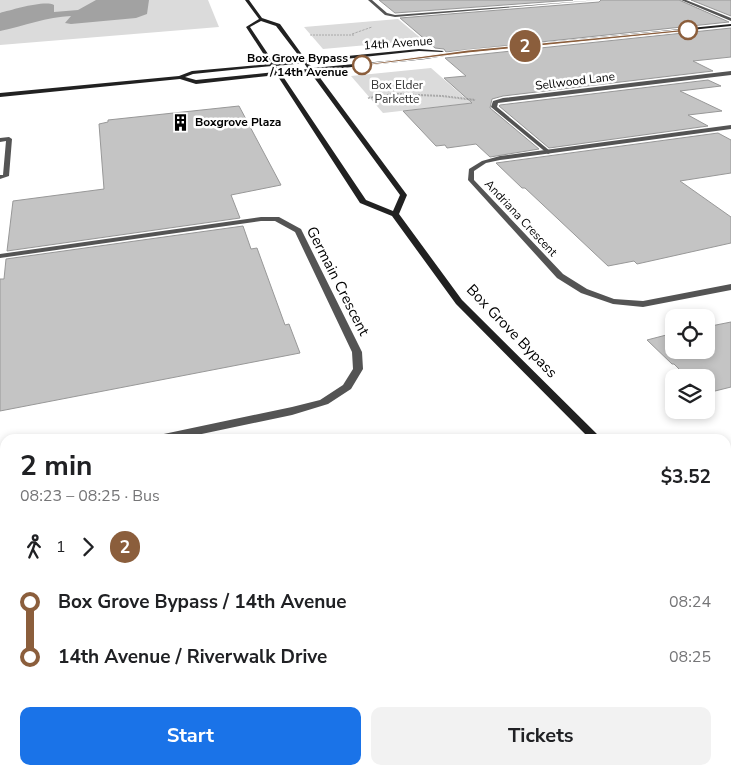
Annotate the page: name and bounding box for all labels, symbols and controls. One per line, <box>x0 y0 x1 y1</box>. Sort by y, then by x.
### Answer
unlabelled marker <box>678 20 698 40</box>
line badge: 2 <box>509 30 541 62</box>
street label: 14th Avenue <box>363 33 433 53</box>
text: 2 <box>520 34 530 58</box>
place label: Box Grove Bypass / 14th Avenue <box>247 50 348 80</box>
marker: Box Grove Bypass / 14th Avenue <box>352 55 372 75</box>
street label: Sellwood Lane <box>534 68 616 94</box>
park label: Box Elder Parkette <box>371 77 424 107</box>
building icon: Boxgrove Plaza <box>171 112 191 132</box>
place label: Boxgrove Plaza <box>195 114 281 130</box>
street label: Andriana Crescent <box>481 176 561 260</box>
street label: Germain Crescent <box>302 223 374 340</box>
street label: Box Grove Bypass <box>462 280 562 382</box>
map controls <box>665 309 715 419</box>
button: locate <box>665 309 715 359</box>
button: layers <box>665 369 715 419</box>
text: 2 min <box>20 447 92 485</box>
text: $3.52 <box>661 464 711 490</box>
text: 08:23 – 08:25 · Bus <box>20 485 160 507</box>
icon: walk <box>20 533 48 561</box>
icon: forward <box>74 533 102 561</box>
text: 2 <box>120 535 130 559</box>
text: 1 <box>56 536 66 558</box>
text: Box Grove Bypass / 14th Avenue <box>58 589 347 615</box>
text: 08:24 <box>669 591 711 613</box>
text: 14th Avenue / Riverwalk Drive <box>58 644 327 670</box>
text: 08:25 <box>669 646 711 668</box>
button: Start <box>20 707 361 765</box>
button: Tickets <box>371 707 711 765</box>

